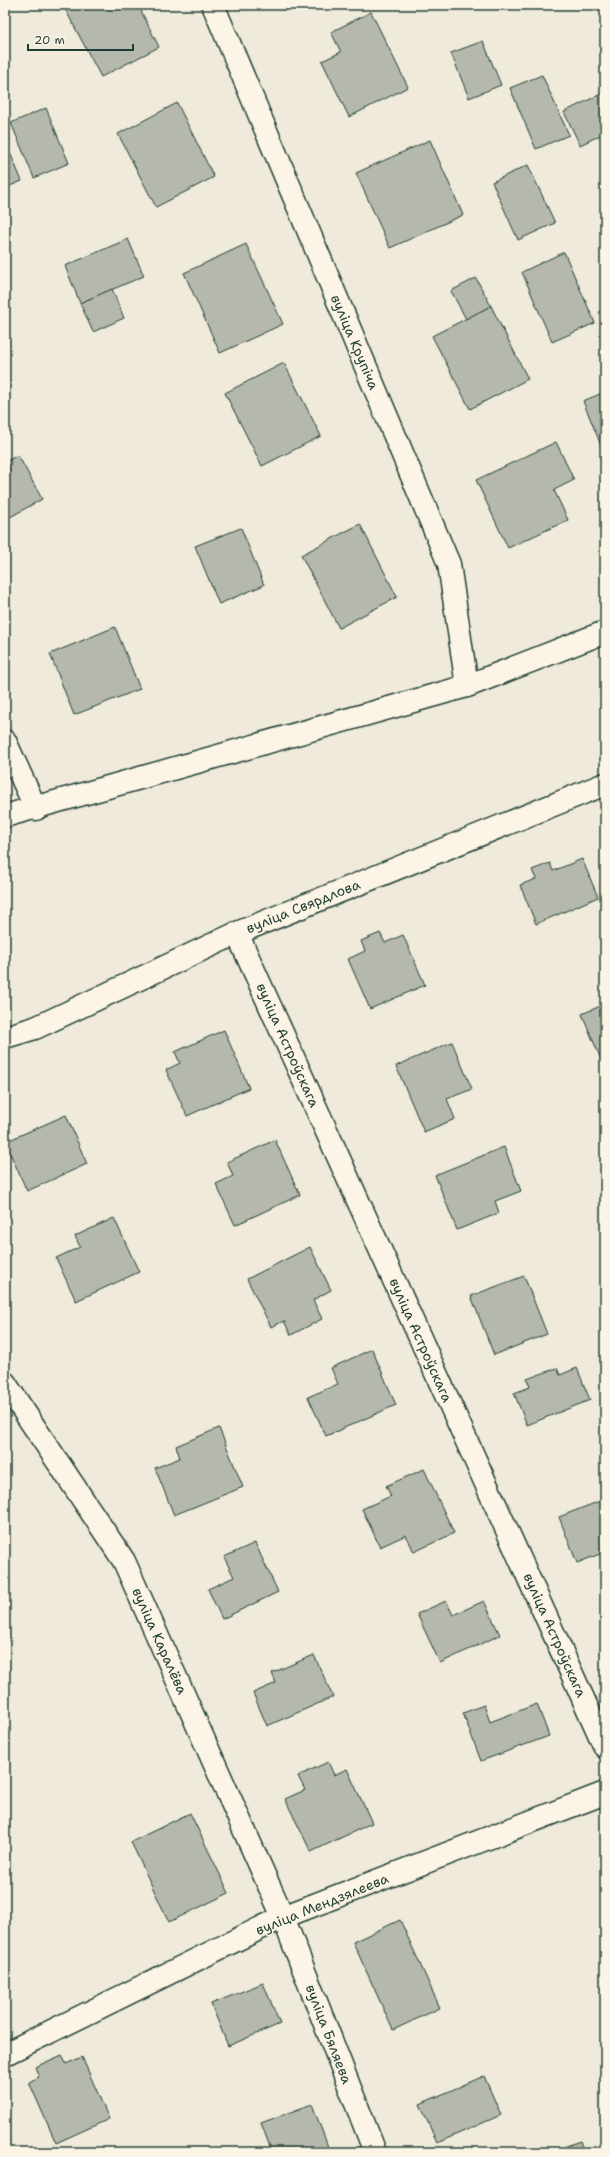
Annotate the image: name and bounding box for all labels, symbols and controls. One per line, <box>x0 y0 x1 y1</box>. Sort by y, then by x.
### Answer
scale bar <box>28 26 133 52</box>
text: 20 m <box>34 32 65 48</box>
street label: вуліца Крупіча <box>327 292 383 393</box>
street label: вуліца Свярдлова <box>243 875 363 937</box>
street label: вуліца Астроўскага <box>252 980 324 1110</box>
street label: вуліца Астроўскага <box>385 1275 457 1405</box>
street label: вуліца Астроўскага <box>519 1570 591 1700</box>
street label: вуліца Каралёва <box>128 1585 192 1697</box>
street label: вуліца Мендзялеева <box>253 1869 391 1939</box>
street label: вуліца Бяляева <box>302 1982 356 2087</box>

